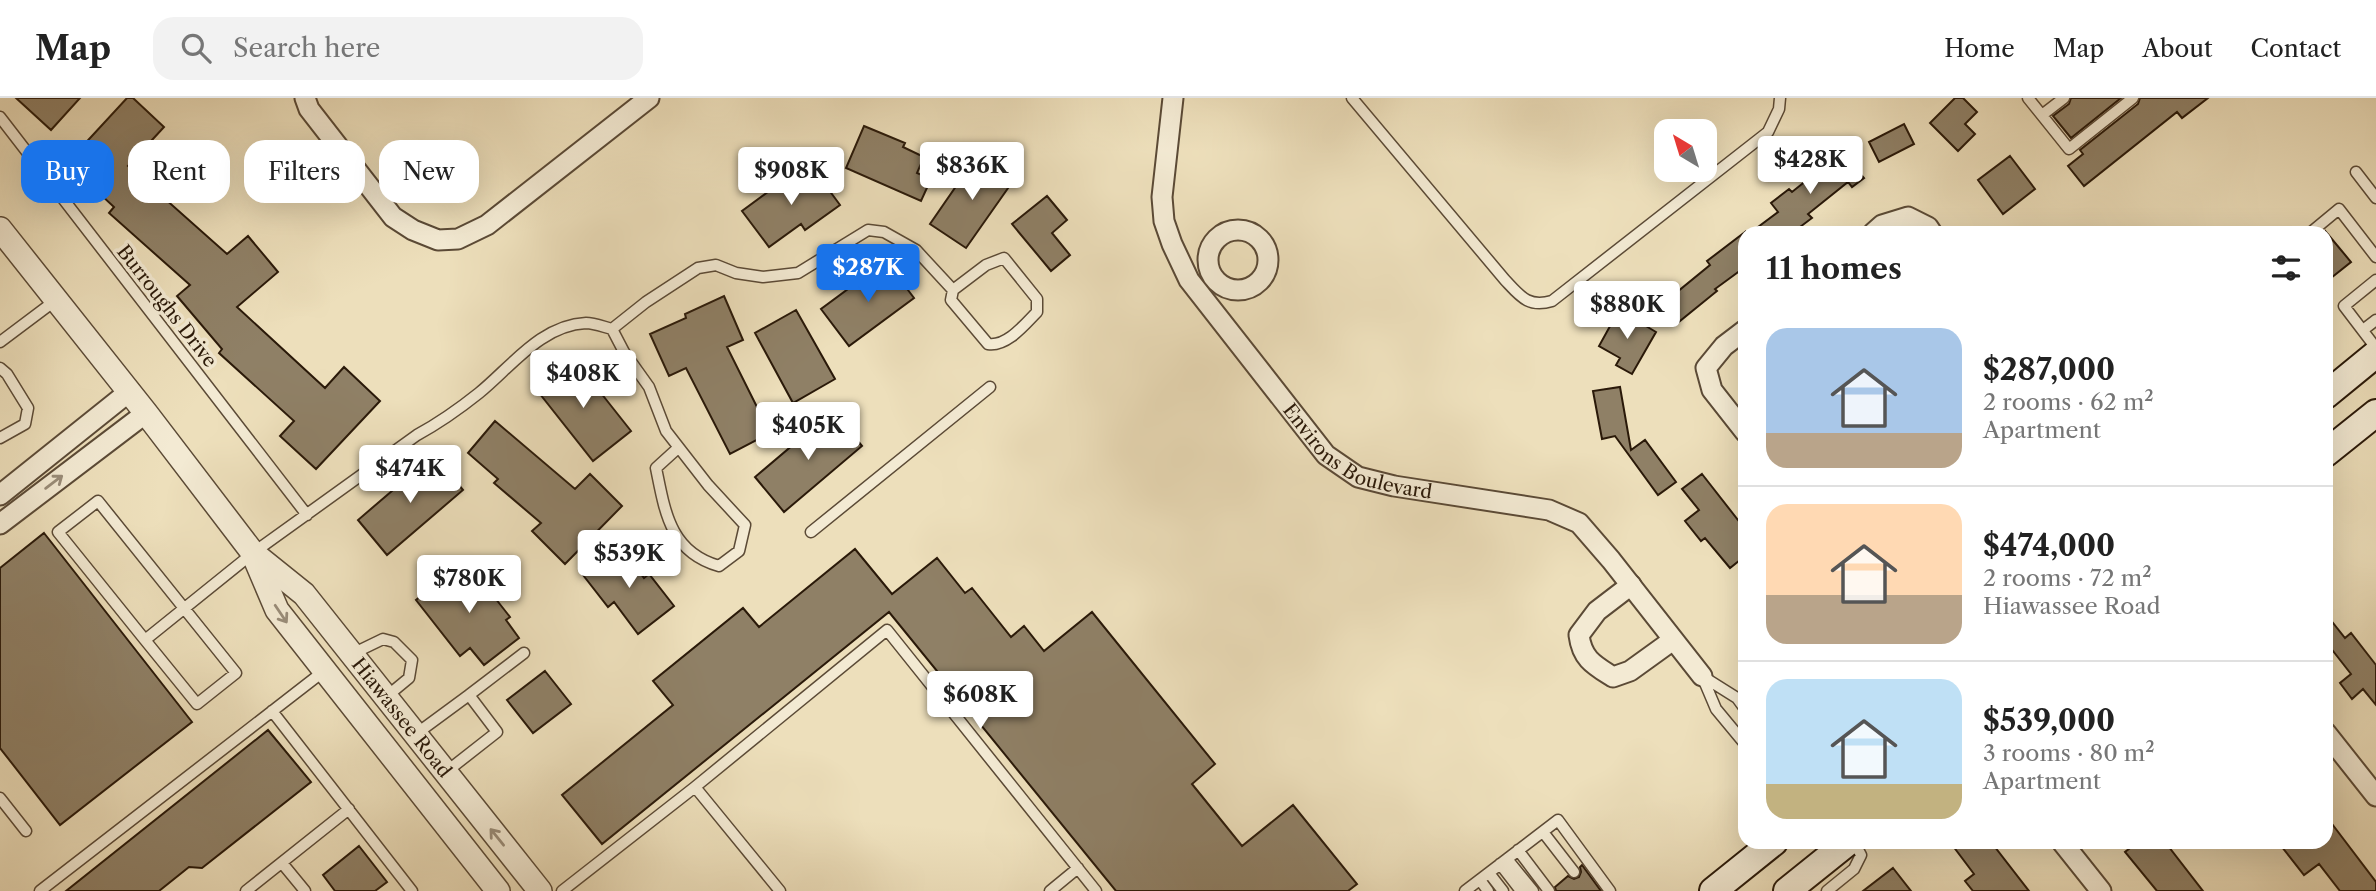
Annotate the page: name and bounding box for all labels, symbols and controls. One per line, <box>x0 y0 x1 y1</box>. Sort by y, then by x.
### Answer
search box <box>153 17 643 80</box>
text: Map <box>35 28 111 69</box>
icon: search <box>177 29 215 67</box>
text: Search here <box>233 32 380 64</box>
text: Home <box>1944 34 2015 63</box>
text: Map <box>2053 34 2104 63</box>
text: About <box>2142 34 2213 63</box>
text: Contact <box>2251 34 2341 63</box>
north arrow <box>1654 119 1717 182</box>
map controls <box>1654 119 1717 182</box>
pin: $428K <box>1761 136 1859 196</box>
chip: Buy <box>21 140 114 203</box>
chip: Rent <box>128 140 230 203</box>
chip: Filters <box>244 140 365 203</box>
chip: New <box>379 140 479 203</box>
pin: $836K <box>923 142 1021 202</box>
text: $428K <box>1774 145 1846 173</box>
pin: $908K <box>742 148 840 207</box>
text: $836K <box>936 151 1008 179</box>
text: $908K <box>754 156 828 184</box>
street label: Burroughs Drive <box>112 240 222 372</box>
pin: $287K <box>819 244 917 304</box>
icon: filters <box>2267 249 2305 287</box>
text: 11 homes <box>1766 250 1902 287</box>
text: $287K <box>833 253 903 281</box>
pin: $880K <box>1578 282 1676 341</box>
text: $880K <box>1590 290 1664 318</box>
pin: $408K <box>534 350 632 410</box>
text: $287,000 <box>1983 351 2115 388</box>
icon: home <box>1822 356 1906 440</box>
text: $408K <box>546 359 620 387</box>
text: 2 rooms · 62 m² <box>1983 388 2154 416</box>
street label: Environs Boulevard <box>1278 399 1434 503</box>
pin: $405K <box>759 402 857 462</box>
text: $405K <box>772 411 844 439</box>
text: Apartment <box>1983 416 2101 444</box>
pin: $474K <box>361 446 459 505</box>
text: $474K <box>375 454 445 482</box>
one-way arrow <box>45 475 63 490</box>
text: $474,000 <box>1983 527 2115 564</box>
pin: $539K <box>580 531 678 590</box>
icon: home <box>1822 532 1906 616</box>
text: $539K <box>594 539 664 567</box>
pin: $780K <box>420 556 518 615</box>
text: $780K <box>433 564 505 592</box>
text: 2 rooms · 72 m² <box>1983 564 2152 592</box>
text: Hiawassee Road <box>1983 592 2161 620</box>
one-way arrow <box>274 604 288 624</box>
street label: Hiawassee Road <box>347 653 457 782</box>
pin: $608K <box>931 672 1029 731</box>
text: $608K <box>943 680 1017 708</box>
text: $539,000 <box>1983 702 2115 739</box>
icon: home <box>1822 707 1906 791</box>
text: 3 rooms · 80 m² <box>1983 739 2155 767</box>
text: Apartment <box>1983 767 2101 795</box>
one-way arrow <box>490 829 505 847</box>

